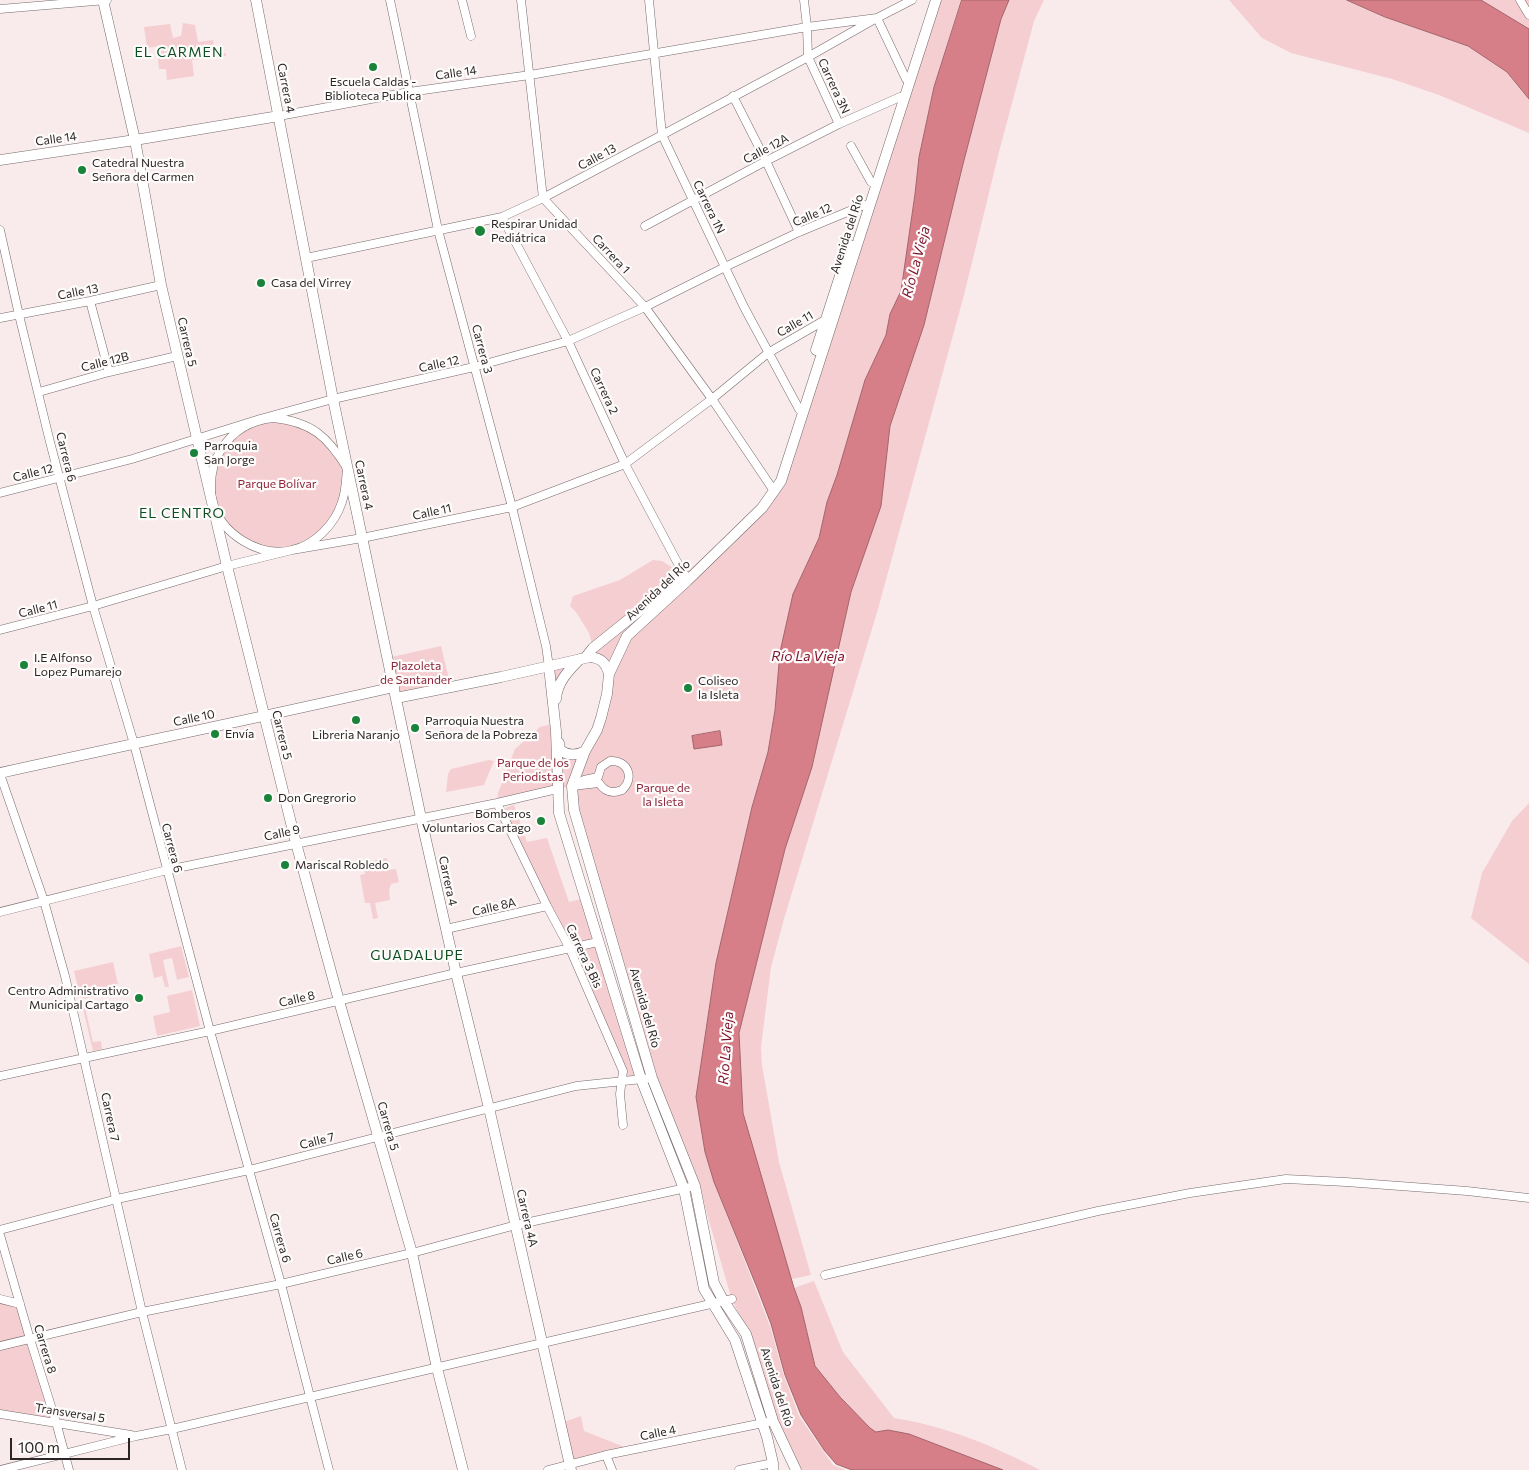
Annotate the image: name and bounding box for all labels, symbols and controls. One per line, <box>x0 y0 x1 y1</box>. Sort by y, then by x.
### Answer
district label: EL CARMEN <box>133 44 225 60</box>
street label: Carrera 3N <box>815 56 853 116</box>
marker: Escuela Caldas - Biblioteca Publica <box>367 61 379 73</box>
street label: Carrera 4 <box>274 62 298 114</box>
street label: Calle 14 <box>434 63 478 83</box>
place label: Escuela Caldas - Biblioteca Publica <box>325 75 421 103</box>
street label: Calle 14 <box>34 129 78 149</box>
street label: Calle 12A <box>741 131 791 167</box>
street label: Calle 13 <box>575 141 619 173</box>
place label: Catedral Nuestra Señora del Carmen <box>92 156 194 184</box>
marker: Catedral Nuestra Señora del Carmen <box>76 164 88 176</box>
street label: Carrera 1N <box>690 178 728 236</box>
street label: Avenida del Río <box>827 193 867 275</box>
street label: Calle 12 <box>790 200 834 230</box>
place label: Respirar Unidad Pediátrica <box>491 217 578 245</box>
marker: Respirar Unidad Pediátrica <box>473 224 487 238</box>
water label: Río La Vieja <box>898 224 934 300</box>
street label: Carrera 1 <box>589 231 633 277</box>
place label: Casa del Virrey <box>271 276 351 290</box>
marker: Casa del Virrey <box>255 277 267 289</box>
street label: Calle 13 <box>56 281 100 303</box>
street label: Calle 11 <box>774 308 816 340</box>
street label: Carrera 5 <box>174 316 200 368</box>
street label: Carrera 3 <box>469 323 495 375</box>
street label: Calle 12B <box>80 349 130 375</box>
street label: Calle 12 <box>417 353 461 375</box>
street label: Carrera 2 <box>587 365 621 417</box>
street label: Carrera 6 <box>53 431 79 483</box>
place label: Parroquia San Jorge <box>204 439 257 467</box>
marker: Parroquia San Jorge <box>188 447 200 459</box>
street label: Carrera 4 <box>352 459 376 511</box>
street label: Calle 12 <box>11 461 55 485</box>
park label: Parque Bolívar <box>238 477 316 491</box>
street label: Calle 11 <box>411 501 453 523</box>
district label: EL CENTRO <box>138 505 226 521</box>
street label: Avenida del Río <box>623 557 693 623</box>
street label: Calle 11 <box>17 597 59 621</box>
water label: Río La Vieja <box>771 648 845 664</box>
place label: I.E Alfonso Lopez Pumarejo <box>34 651 122 679</box>
marker: I.E Alfonso Lopez Pumarejo <box>18 659 30 671</box>
park label: Plazoleta de Santander <box>380 659 452 687</box>
place label: Coliseo la Isleta <box>698 674 739 702</box>
marker: Coliseo la Isleta <box>682 682 694 694</box>
street label: Calle 10 <box>172 707 216 729</box>
street label: Carrera 5 <box>269 709 295 761</box>
marker: Libreria Naranjo <box>350 714 362 726</box>
place label: Parroquia Nuestra Señora de la Pobreza <box>425 714 538 742</box>
marker: Parroquia Nuestra Señora de la Pobreza <box>409 722 421 734</box>
place label: Envía <box>225 727 254 741</box>
marker: Envía <box>209 728 221 740</box>
place label: Libreria Naranjo <box>312 728 400 742</box>
park label: Parque de los Periodistas <box>497 756 569 784</box>
park label: Parque de la Isleta <box>636 781 690 809</box>
place label: Don Gregrorio <box>278 791 356 805</box>
marker: Don Gregrorio <box>262 792 274 804</box>
place label: Bomberos Voluntarios Cartago <box>422 807 531 835</box>
marker: Bomberos Voluntarios Cartago <box>535 815 547 827</box>
street label: Carrera 6 <box>158 822 186 874</box>
street label: Calle 9 <box>263 822 301 844</box>
street label: Carrera 4 <box>436 855 460 907</box>
place label: Mariscal Robledo <box>295 858 389 872</box>
marker: Mariscal Robledo <box>279 859 291 871</box>
street label: Calle 8A <box>471 895 517 919</box>
street label: Carrera 3 Bis <box>563 922 605 990</box>
district label: GUADALUPE <box>369 947 465 963</box>
street label: Avenida del Río <box>627 966 663 1050</box>
place label: Centro Administrativo Municipal Cartago <box>8 984 129 1012</box>
street label: Calle 8 <box>278 988 316 1010</box>
marker: Centro Administrativo Municipal Cartago <box>133 992 145 1004</box>
water label: Río La Vieja <box>715 1011 737 1085</box>
street label: Carrera 7 <box>98 1091 122 1143</box>
street label: Carrera 5 <box>374 1100 402 1152</box>
street label: Calle 7 <box>298 1130 336 1152</box>
street label: Carrera 4A <box>513 1188 541 1248</box>
street label: Carrera 6 <box>266 1212 294 1264</box>
street label: Calle 6 <box>326 1246 364 1268</box>
street label: Carrera 8 <box>31 1323 59 1375</box>
street label: Avenida del Río <box>757 1346 797 1428</box>
street label: Transversal 5 <box>34 1400 106 1426</box>
street label: Calle 4 <box>639 1422 677 1444</box>
scale bar <box>12 1428 132 1460</box>
text: 100 m <box>18 1438 60 1456</box>

